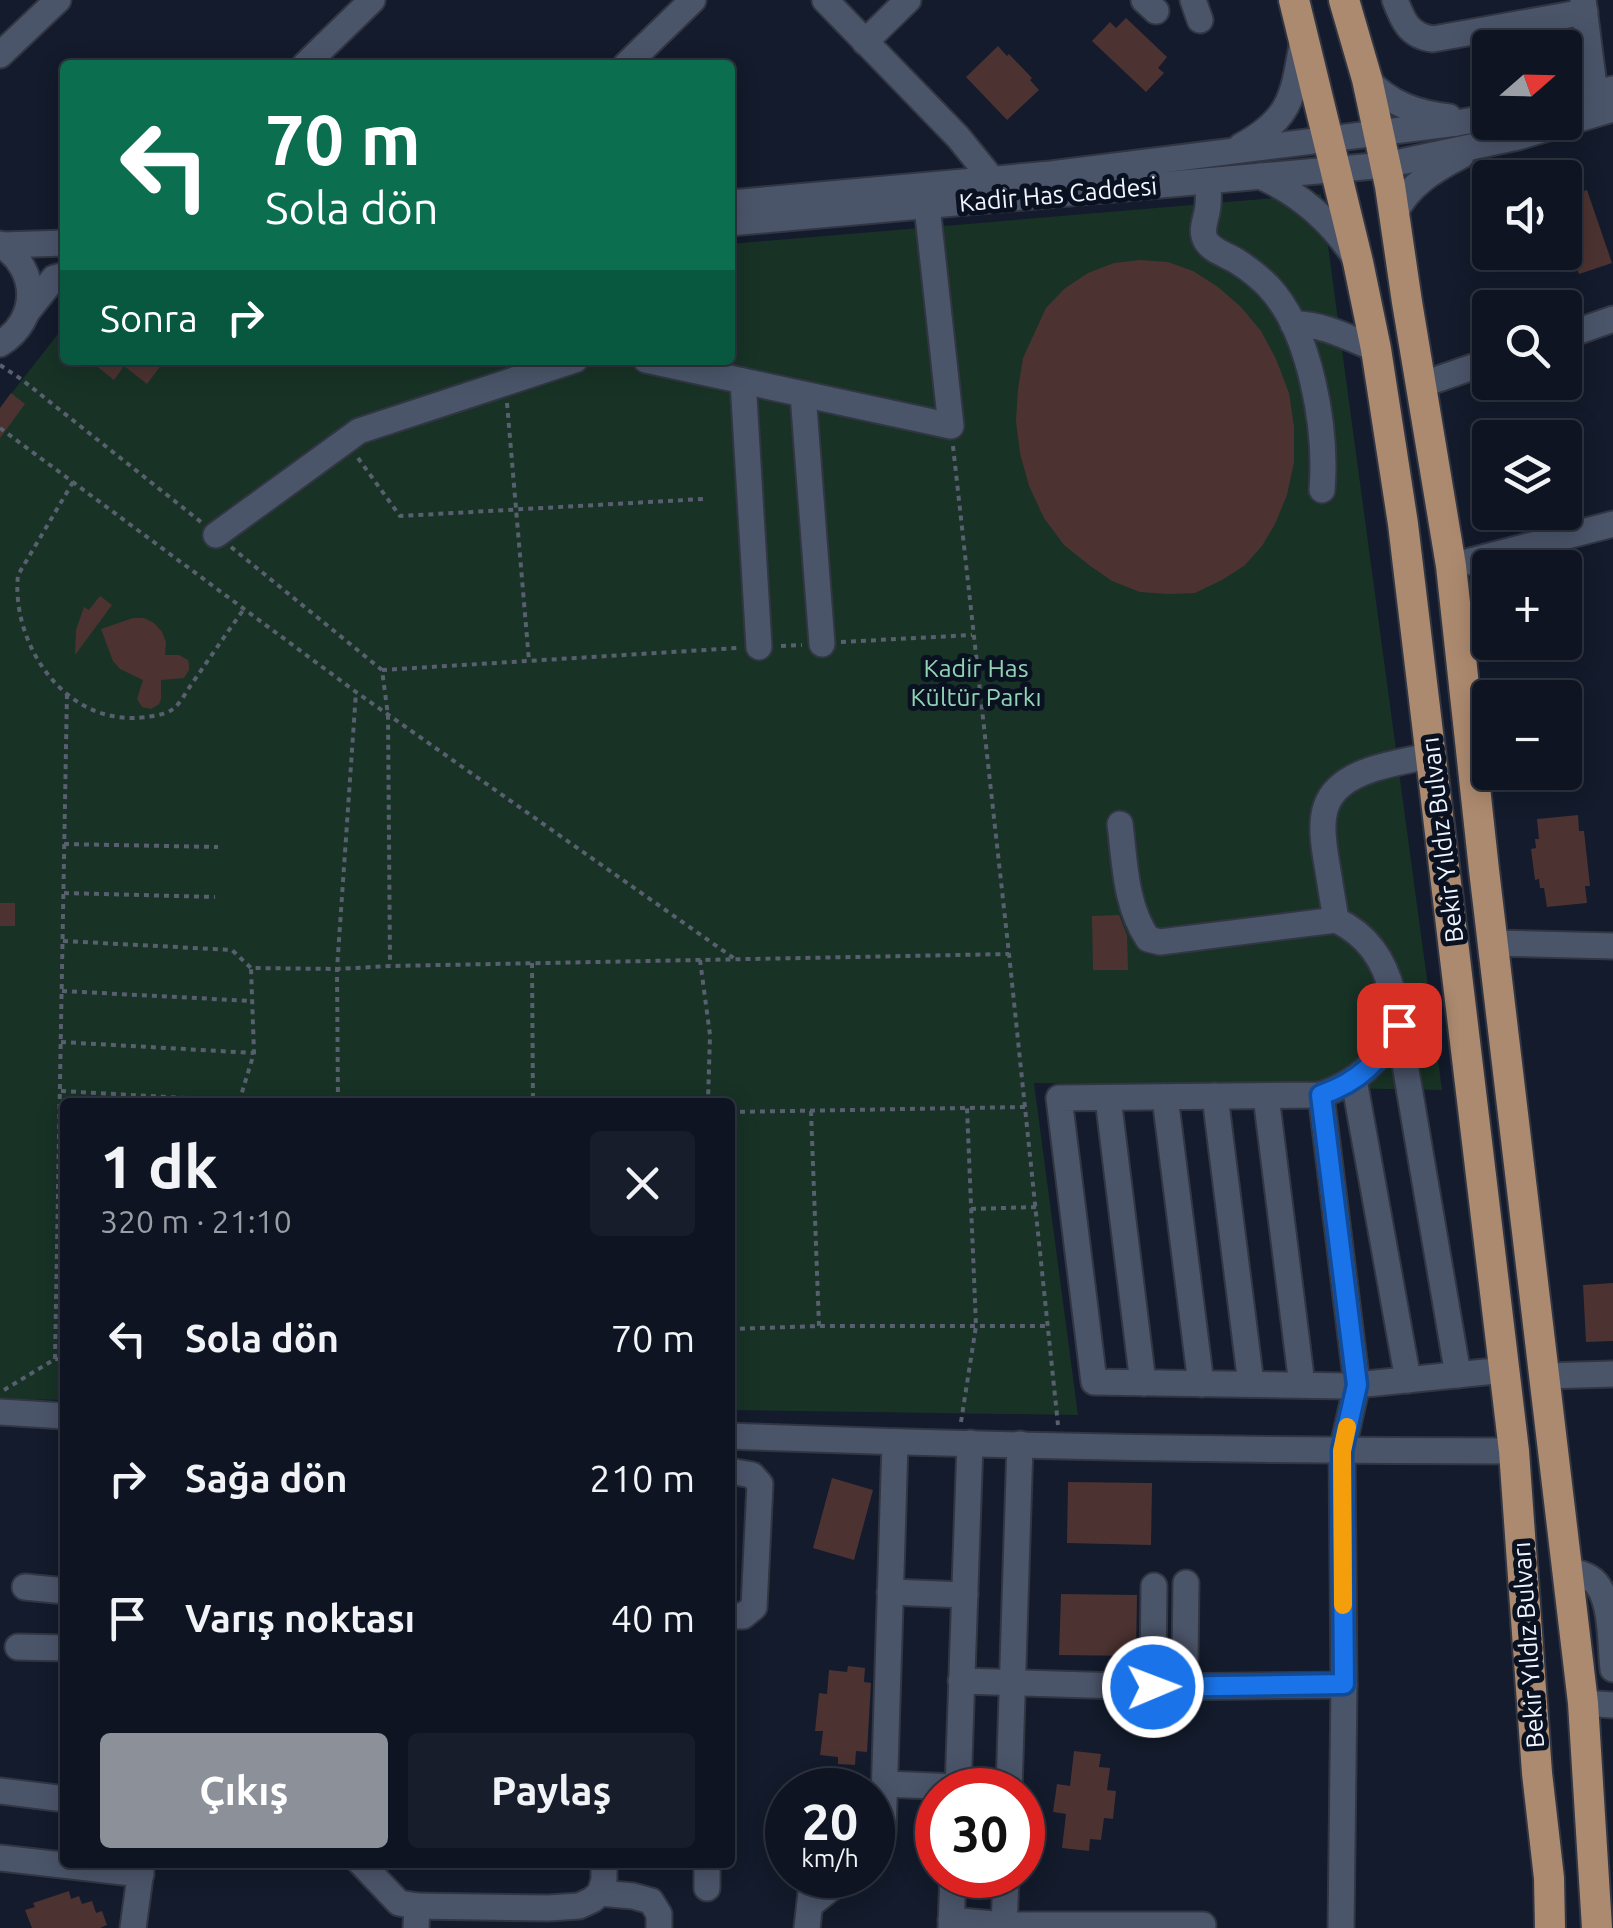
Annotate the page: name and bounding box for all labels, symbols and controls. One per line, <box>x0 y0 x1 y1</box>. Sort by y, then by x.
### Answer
north arrow <box>1472 30 1582 140</box>
map controls <box>1472 30 1582 790</box>
icon: left <box>100 100 230 230</box>
text: 70 m <box>265 100 421 178</box>
button: sound <box>1472 160 1582 270</box>
street label: Kadir Has Caddesi <box>958 171 1158 217</box>
text: Sola dön <box>265 182 439 233</box>
icon: right <box>218 290 273 345</box>
button: search <box>1472 290 1582 400</box>
text: Sonra <box>100 297 198 339</box>
button: layers <box>1472 420 1582 530</box>
button: + <box>1472 550 1582 660</box>
park label: Kadir Has Kültür Parkı <box>910 654 1042 711</box>
button: − <box>1472 680 1582 790</box>
street label: Bekir Yıldız Bulvarı <box>1416 736 1468 944</box>
pin <box>1357 983 1442 1068</box>
icon: arrive <box>1372 998 1427 1053</box>
button: close <box>590 1131 695 1236</box>
text: 1 dk <box>100 1132 218 1199</box>
text: 320 m · 21:10 <box>100 1203 292 1239</box>
icon: left <box>100 1311 155 1366</box>
text: Sola dön <box>185 1317 339 1359</box>
text: 70 m <box>611 1317 695 1359</box>
icon: right <box>100 1451 155 1506</box>
text: Sağa dön <box>185 1457 347 1499</box>
text: 210 m <box>589 1457 695 1499</box>
street label: Bekir Yıldız Bulvarı <box>1507 1541 1549 1749</box>
icon: arrive <box>100 1591 155 1646</box>
text: Varış noktası <box>185 1597 415 1639</box>
text: 40 m <box>611 1597 695 1639</box>
position arrow <box>1101 1635 1205 1739</box>
button: Çıkış <box>100 1733 388 1848</box>
button: Paylaş <box>408 1733 695 1848</box>
speed limit sign: 30 <box>915 1768 1045 1898</box>
text: 20 <box>802 1793 858 1849</box>
text: km/h <box>801 1844 859 1872</box>

